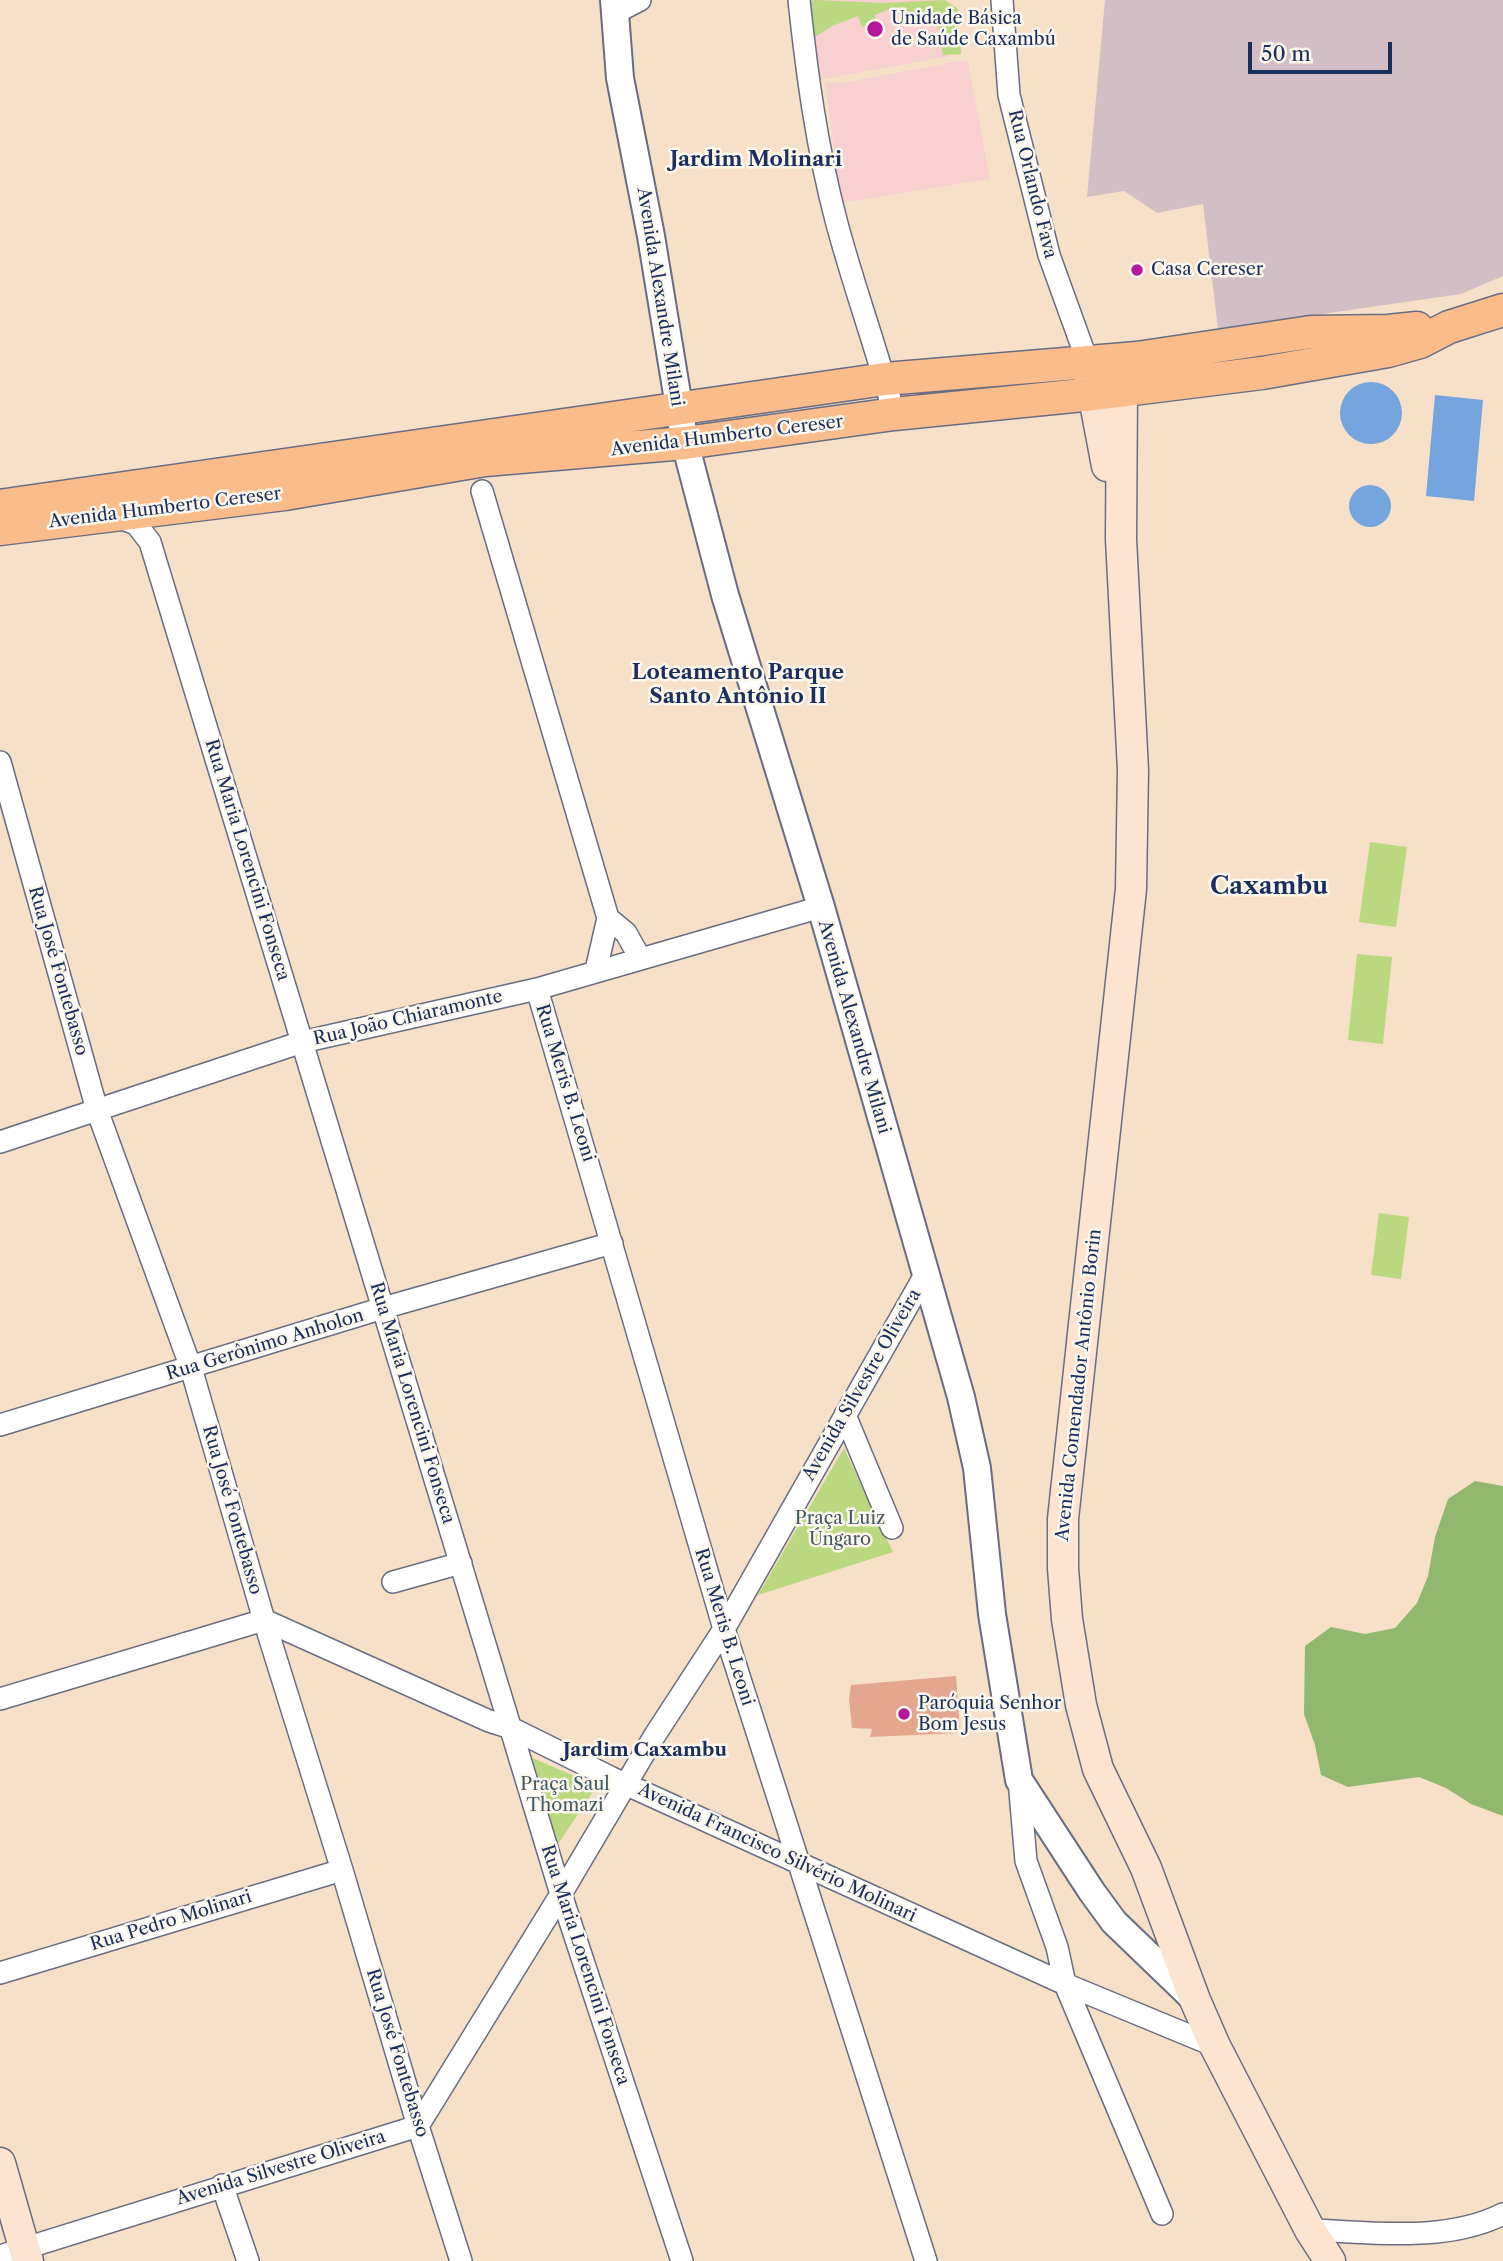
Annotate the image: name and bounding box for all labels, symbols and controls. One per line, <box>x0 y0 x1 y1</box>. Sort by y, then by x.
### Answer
place label: Unidade Básica de Saúde Caxambú <box>891 8 1055 50</box>
marker: Unidade Básica de Saúde Caxambú <box>865 19 885 39</box>
scale bar <box>1251 28 1394 72</box>
text: 50 m <box>1261 41 1311 66</box>
street label: Rua Orlando Fava <box>1003 107 1061 261</box>
district label: Jardim Molinari <box>670 147 842 173</box>
street label: Avenida Alexandre Milani <box>632 186 688 408</box>
place label: Casa Cereser <box>1151 259 1263 281</box>
marker: Casa Cereser <box>1129 262 1145 278</box>
street label: Avenida Humberto Cereser <box>609 411 845 461</box>
street label: Avenida Humberto Cereser <box>47 483 283 533</box>
district label: Loteamento Parque Santo Antônio II <box>632 660 844 710</box>
street label: Rua Maria Lorencini Fonseca <box>200 737 294 983</box>
district label: Caxambu <box>1210 873 1328 901</box>
street label: Rua José Fontebasso <box>23 884 93 1058</box>
street label: Avenida Alexandre Milani <box>813 918 895 1136</box>
street label: Rua João Chiaramonte <box>311 986 505 1050</box>
street label: Rua Meris B. Leoni <box>531 1002 599 1164</box>
street label: Avenida Comendador Antônio Borin <box>1052 1228 1106 1542</box>
street label: Rua Maria Lorencini Fonseca <box>365 1280 459 1526</box>
street label: Avenida Silvestre Oliveira <box>798 1285 926 1485</box>
street label: Rua Gerônimo Anholon <box>164 1305 366 1385</box>
street label: Rua José Fontebasso <box>197 1423 267 1597</box>
park label: Praça Luiz Úngaro <box>795 1508 885 1550</box>
street label: Rua Meris B. Leoni <box>690 1546 758 1708</box>
place label: Paróquia Senhor Bom Jesus <box>918 1693 1061 1736</box>
marker: Paróquia Senhor Bom Jesus <box>896 1706 912 1722</box>
district label: Jardim Caxambu <box>563 1740 727 1762</box>
park label: Praça Saul Thomazi <box>520 1774 610 1816</box>
street label: Avenida Francisco Silvério Molinari <box>634 1779 920 1927</box>
street label: Rua Maria Lorencini Fonseca <box>536 1842 634 2088</box>
street label: Rua Pedro Molinari <box>88 1886 254 1956</box>
street label: Rua José Fontebasso <box>361 1966 433 2140</box>
street label: Avenida Silvestre Oliveira <box>174 2126 388 2210</box>

